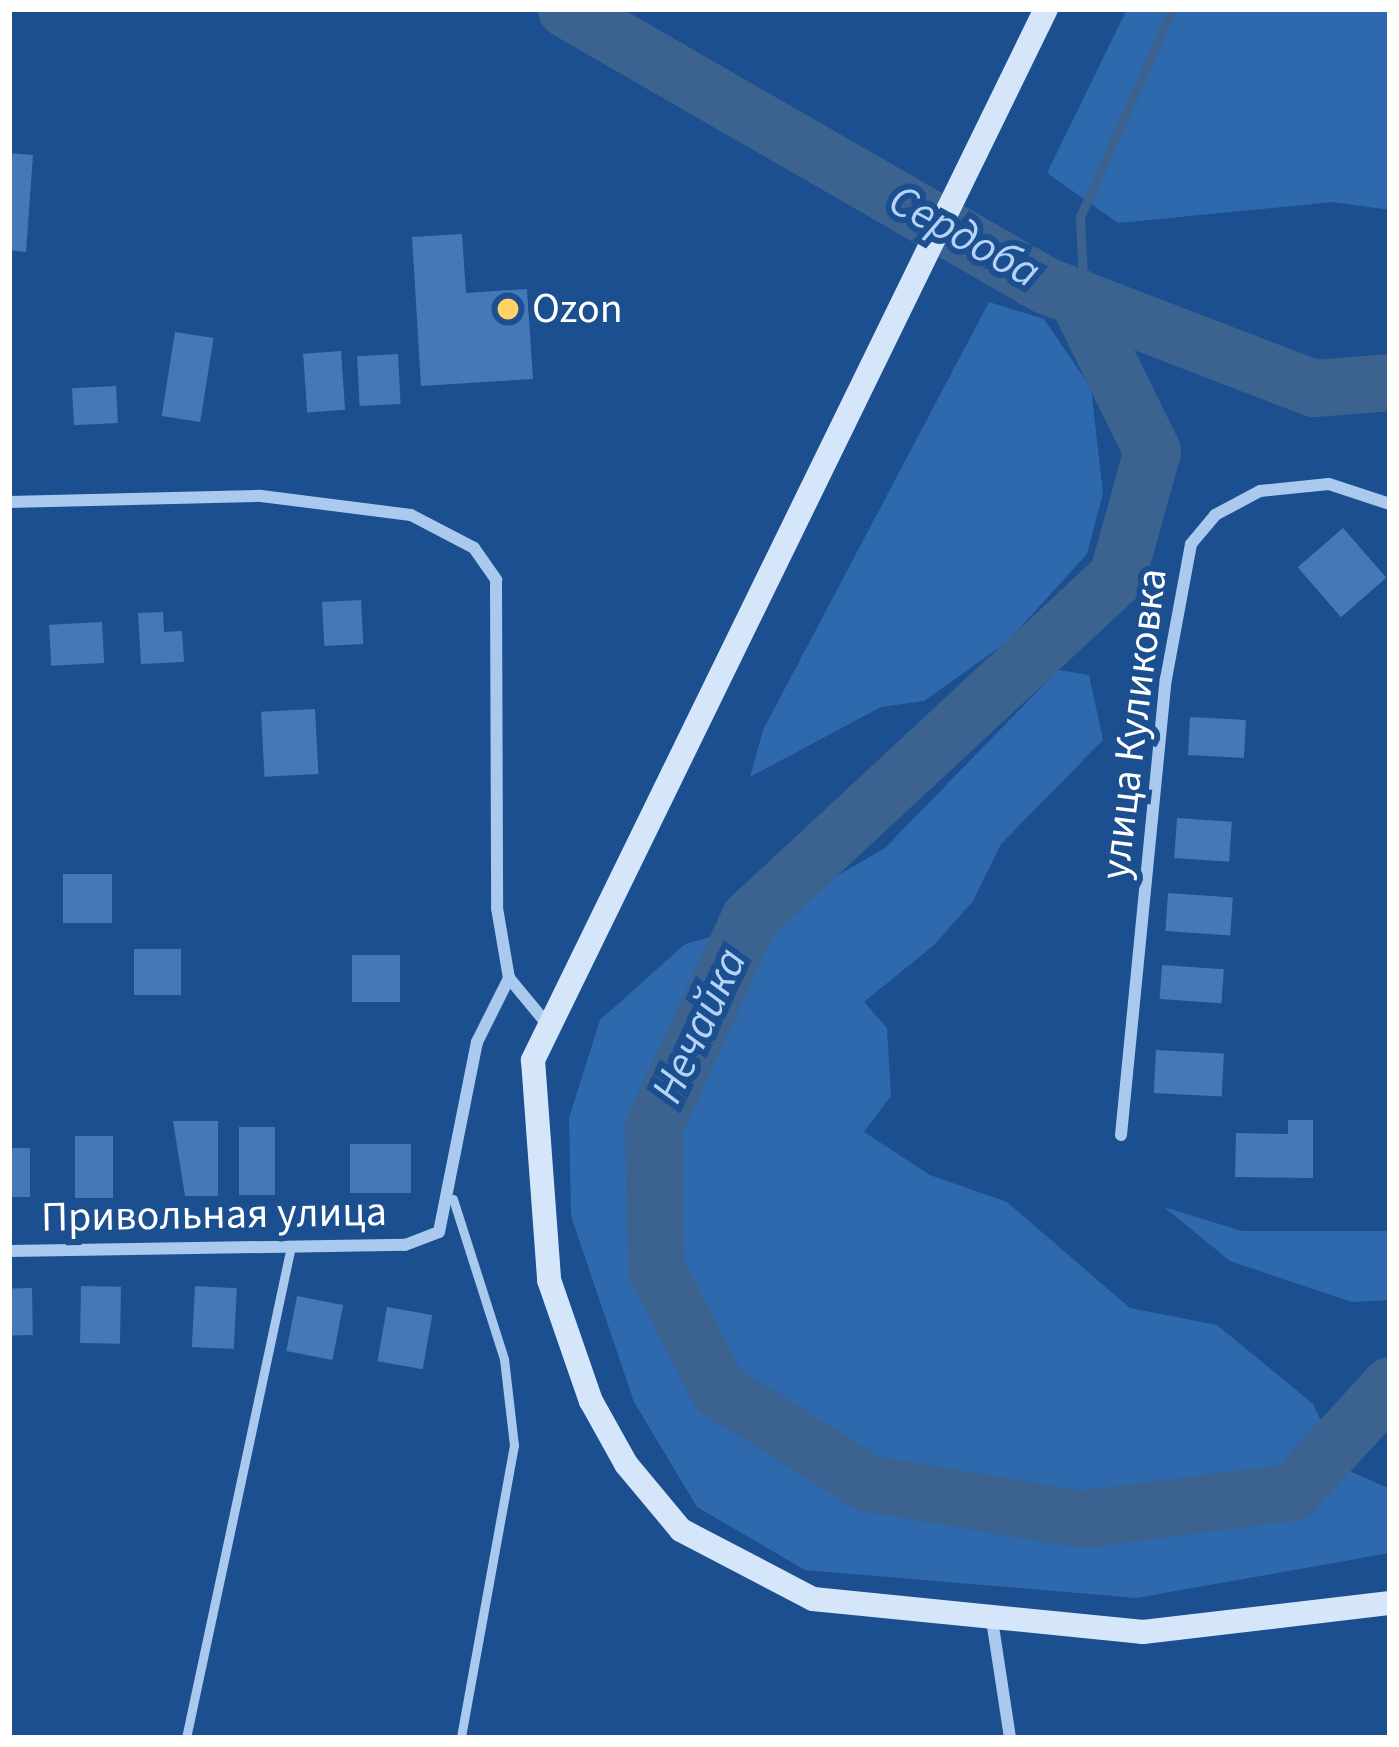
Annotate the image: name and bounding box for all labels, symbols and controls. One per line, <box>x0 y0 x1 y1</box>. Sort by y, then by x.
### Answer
water label: Сердоба <box>879 174 1049 300</box>
place label: Ozon <box>532 284 623 334</box>
marker: Ozon <box>495 296 521 322</box>
street label: улица Куликовка <box>1090 566 1178 882</box>
water label: Нечайка <box>641 940 759 1112</box>
street label: Привольная улица <box>41 1187 387 1243</box>

